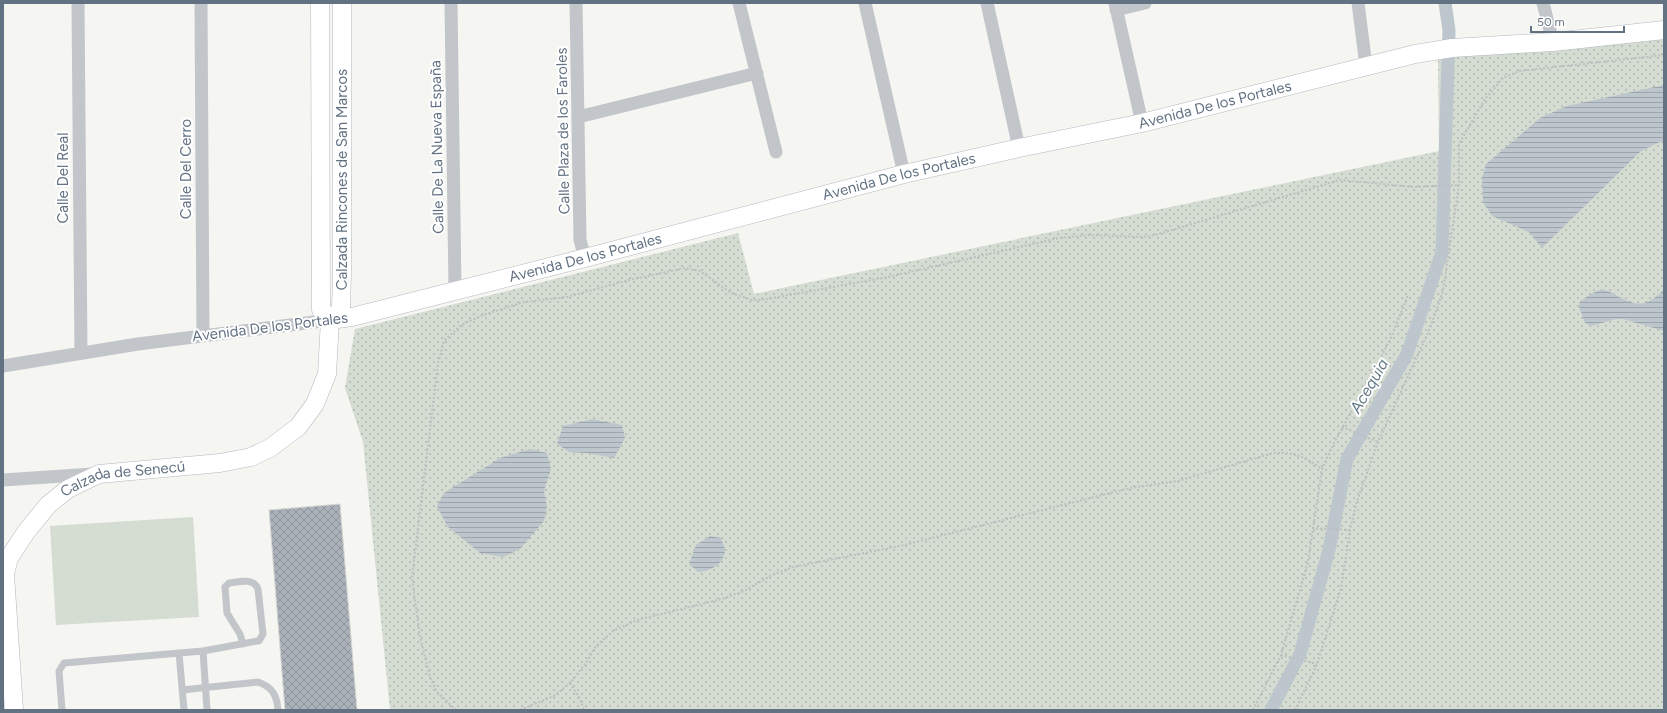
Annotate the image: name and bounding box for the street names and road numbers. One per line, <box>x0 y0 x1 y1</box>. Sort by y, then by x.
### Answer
street label: Calle Plaza de los Faroles <box>553 48 573 214</box>
street label: Calle De La Nueva España <box>426 60 448 234</box>
street label: Calzada Rincones de San Marcos <box>333 69 351 290</box>
street label: Avenida De los Portales <box>1137 77 1293 133</box>
street label: Calle Del Cerro <box>177 119 195 219</box>
street label: Calle Del Real <box>54 132 72 224</box>
street label: Avenida De los Portales <box>821 149 977 204</box>
street label: Avenida De los Portales <box>507 229 664 286</box>
street label: Avenida De los Portales <box>191 309 349 345</box>
street label: Calzada de Senecú <box>57 457 186 501</box>

